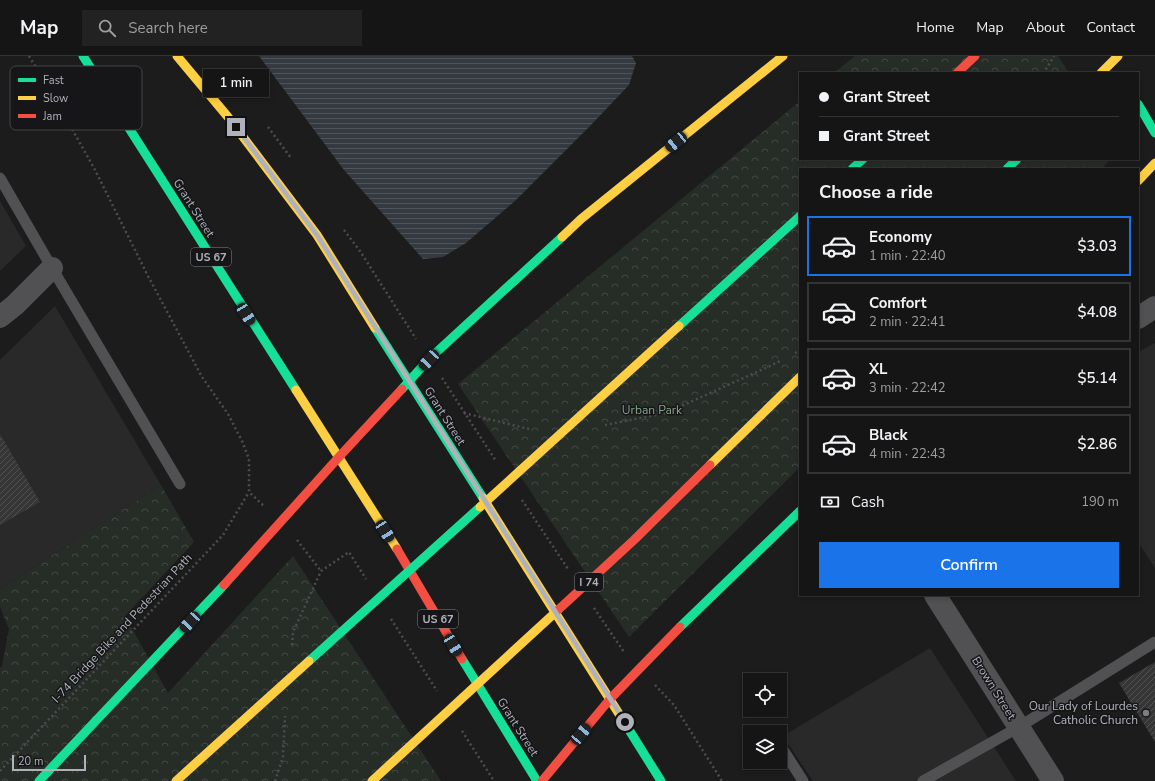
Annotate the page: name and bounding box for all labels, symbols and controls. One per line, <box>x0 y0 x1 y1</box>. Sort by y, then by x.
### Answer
search box <box>82 10 362 46</box>
text: Map <box>20 15 58 41</box>
icon: search <box>96 17 118 39</box>
text: Search here <box>128 18 208 38</box>
text: Home <box>916 18 954 37</box>
text: Map <box>976 18 1004 37</box>
text: About <box>1026 18 1065 37</box>
text: Contact <box>1087 18 1135 37</box>
legend <box>10 66 142 130</box>
callout: 1 min <box>203 69 269 97</box>
text: Fast <box>43 73 64 88</box>
text: 1 min <box>219 74 253 92</box>
text: Grant Street <box>843 87 930 107</box>
text: Slow <box>43 91 68 106</box>
text: Jam <box>42 109 62 124</box>
route end <box>227 118 245 136</box>
text: Grant Street <box>843 126 930 146</box>
car <box>663 130 689 154</box>
street label: Grant Street <box>170 176 219 241</box>
text: Choose a ride <box>819 180 933 204</box>
text: Economy <box>869 227 932 247</box>
icon: car <box>821 228 857 264</box>
text: $3.03 <box>1077 236 1117 256</box>
text: 1 min · 22:40 <box>869 247 945 265</box>
road number: US 67 <box>191 248 231 266</box>
text: Comfort <box>869 293 926 313</box>
icon: car <box>821 294 857 330</box>
car <box>235 301 257 327</box>
text: $4.08 <box>1077 302 1117 322</box>
text: 2 min · 22:41 <box>869 313 945 331</box>
car <box>416 347 442 373</box>
text: XL <box>869 359 888 379</box>
icon: car <box>821 360 857 396</box>
text: $5.14 <box>1077 368 1117 388</box>
text: 3 min · 22:42 <box>869 379 945 397</box>
street label: Grant Street <box>421 384 470 449</box>
park label: Urban Park <box>622 402 683 418</box>
text: Black <box>869 425 907 445</box>
icon: car <box>821 426 857 462</box>
text: $2.86 <box>1077 434 1117 454</box>
text: 4 min · 22:43 <box>869 445 945 463</box>
icon: cash <box>819 491 841 513</box>
text: Cash <box>851 492 885 512</box>
text: 190 m <box>1081 493 1119 511</box>
car <box>373 518 397 544</box>
button: Confirm <box>819 542 1119 588</box>
street label: I-74 Bridge Bike and Pedestrian Path <box>48 550 196 706</box>
road number: I 74 <box>575 573 603 591</box>
car <box>177 609 203 635</box>
road number: US 67 <box>418 610 458 628</box>
car <box>442 632 464 658</box>
street label: Brown Street <box>968 653 1020 723</box>
map controls <box>743 673 787 769</box>
button: locate <box>743 673 787 717</box>
street label: Grant Street <box>494 695 543 760</box>
place label: Our Lady of Lourdes Catholic Church <box>1029 698 1138 728</box>
marker: Our Lady of Lourdes Catholic Church <box>1141 708 1151 718</box>
route start <box>616 713 634 731</box>
car <box>569 721 593 747</box>
button: layers <box>743 725 787 769</box>
scale bar <box>12 753 86 772</box>
text: 20 m <box>18 754 43 769</box>

